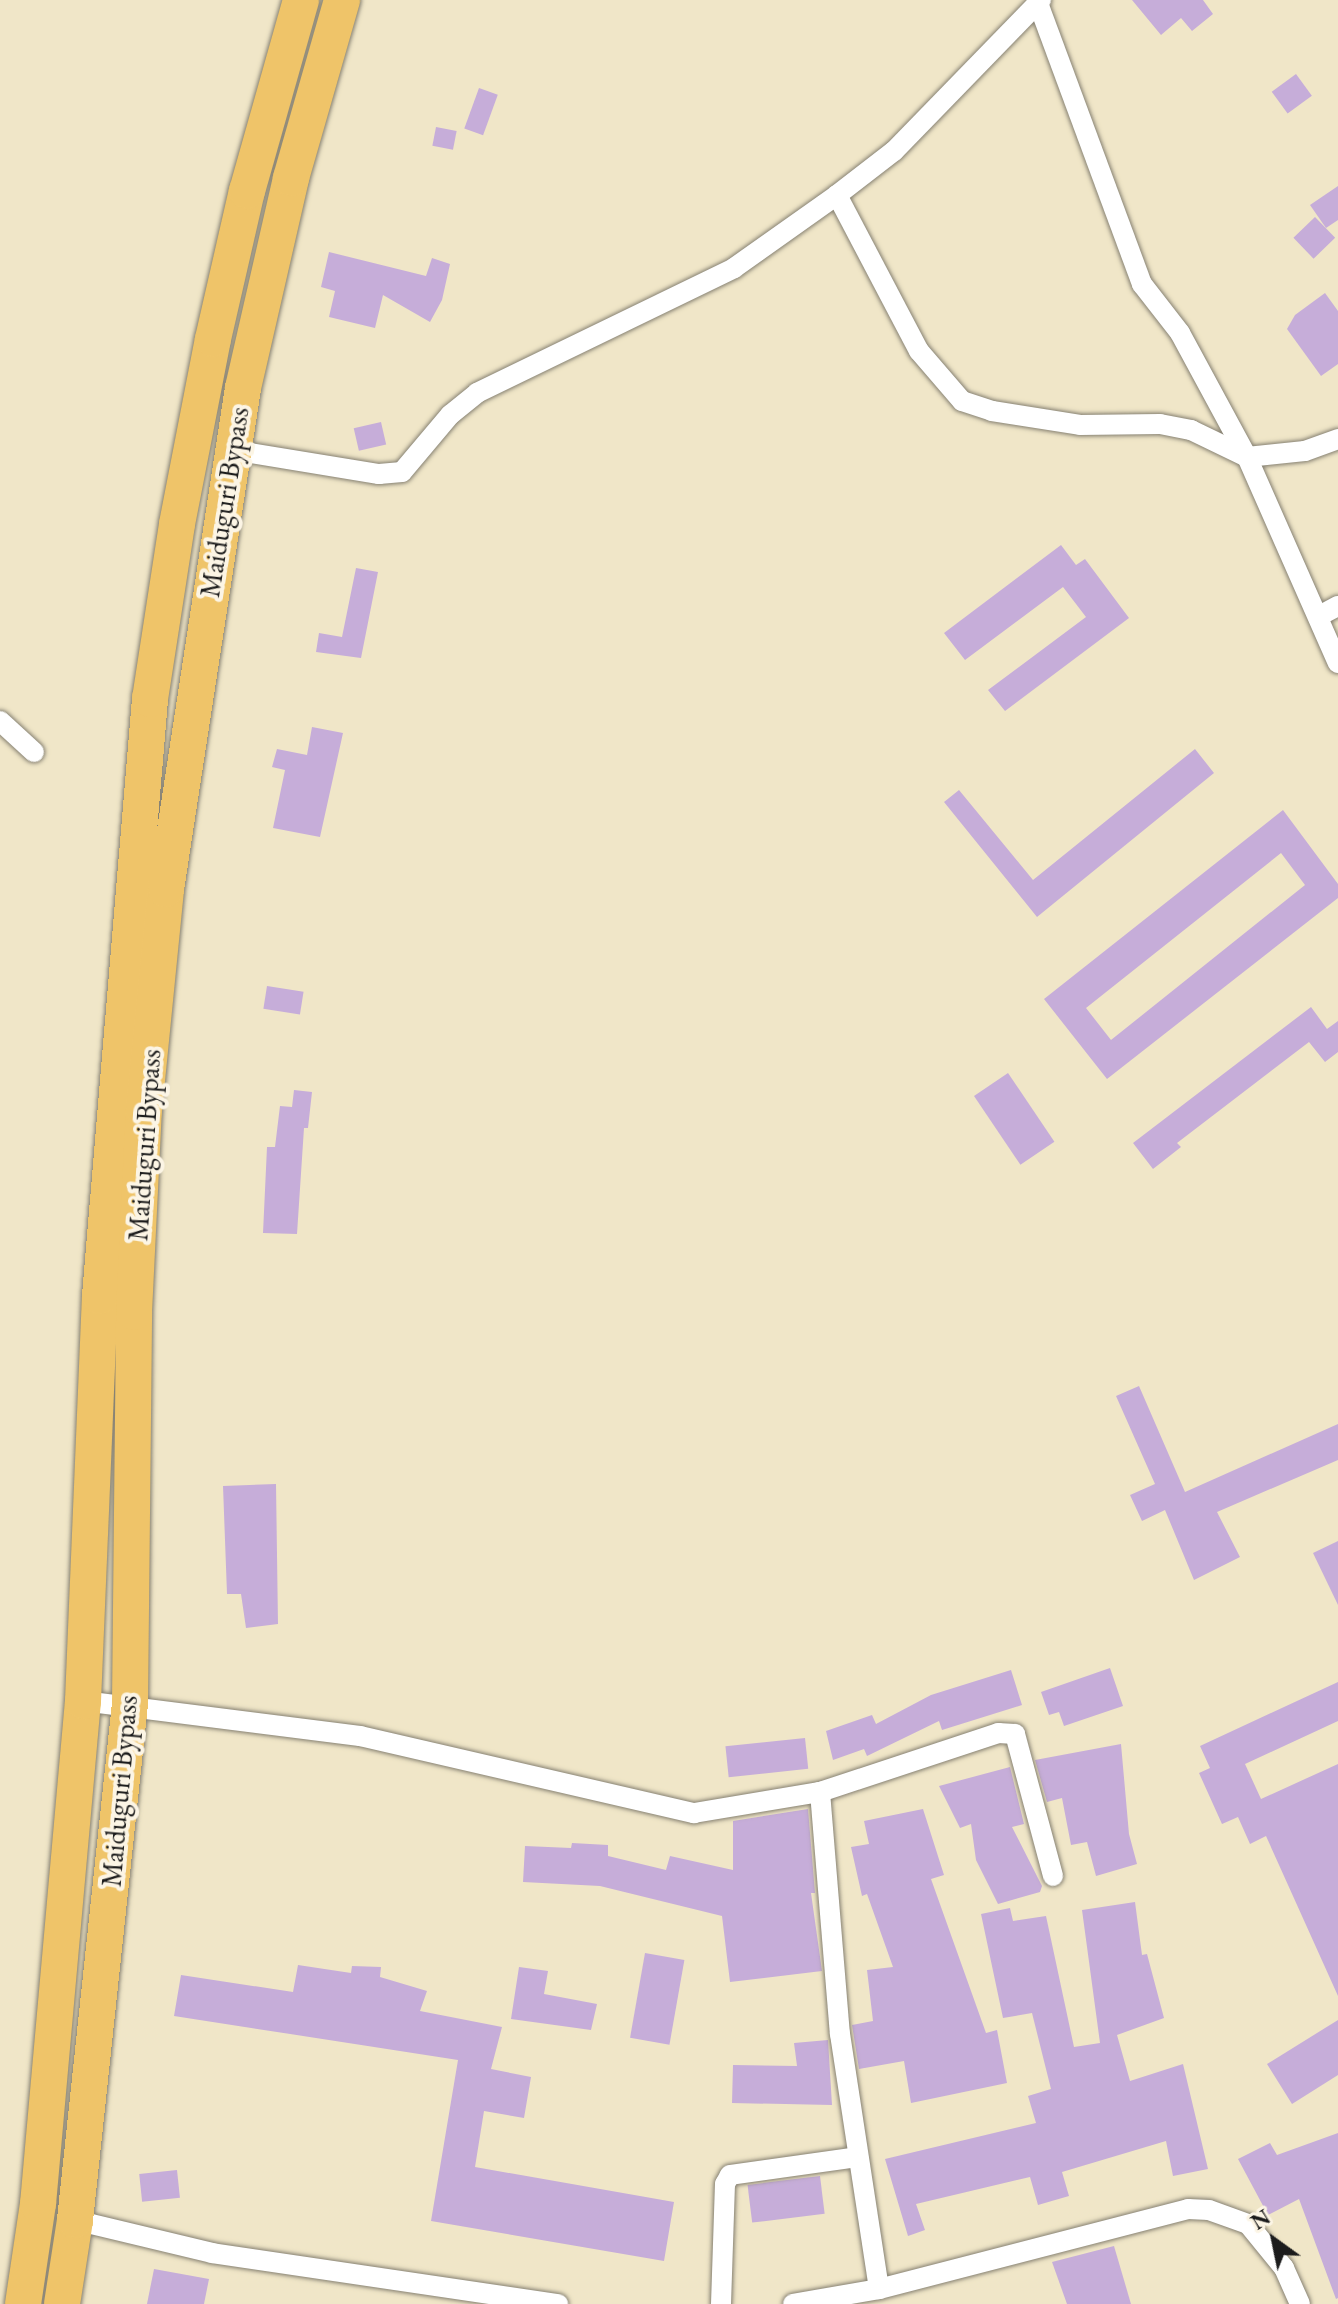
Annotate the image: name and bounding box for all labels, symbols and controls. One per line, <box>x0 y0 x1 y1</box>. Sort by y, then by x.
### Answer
street label: Maiduguri Bypass <box>192 404 256 600</box>
street label: Maiduguri Bypass <box>121 1048 167 1242</box>
street label: Maiduguri Bypass <box>94 1694 144 1888</box>
north arrow <box>1234 2200 1314 2280</box>
text: N <box>1245 2202 1276 2236</box>

